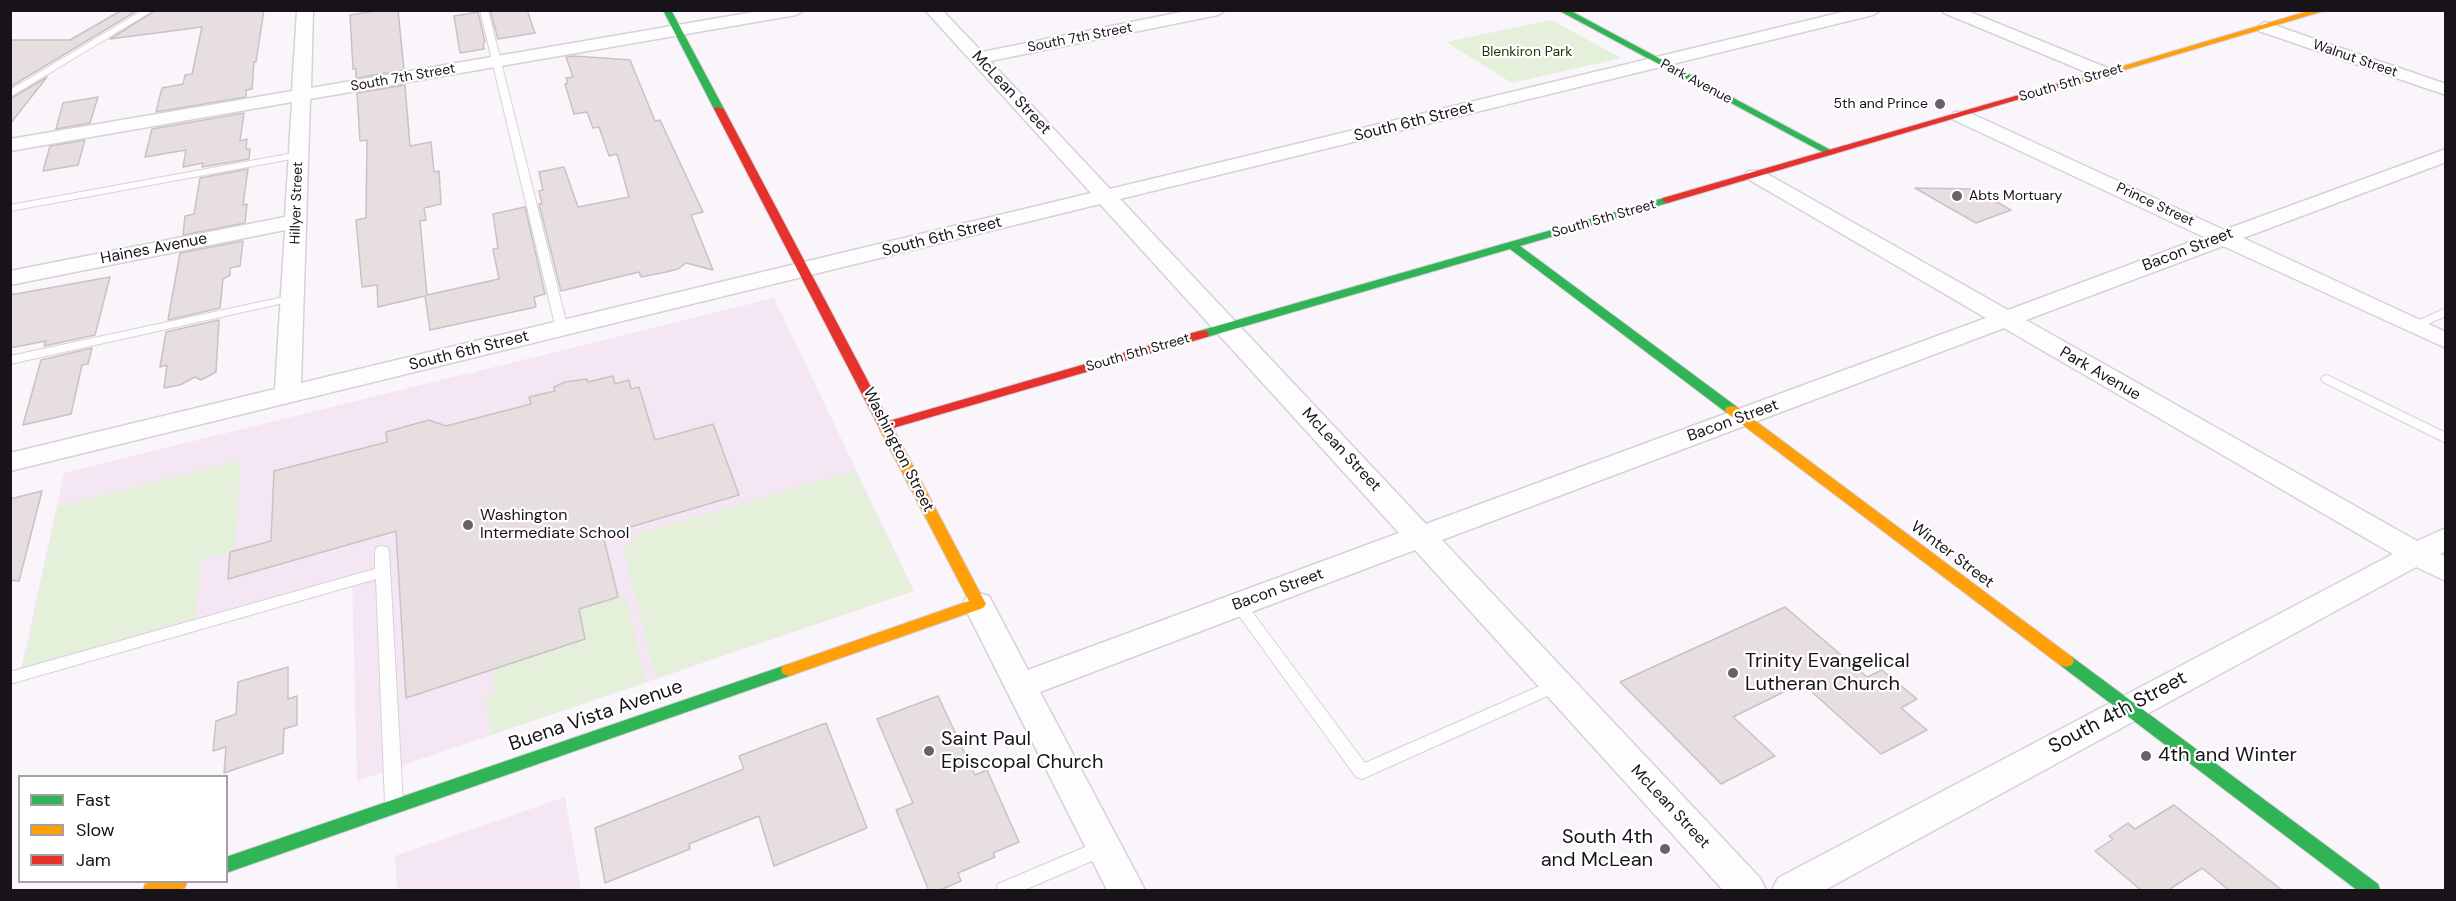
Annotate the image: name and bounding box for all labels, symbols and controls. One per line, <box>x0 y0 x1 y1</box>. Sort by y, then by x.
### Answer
street label: South 7th Street <box>1026 20 1134 56</box>
street label: Walnut Street <box>2310 37 2400 81</box>
park label: Blenkiron Park <box>1482 44 1572 60</box>
street label: McLean Street <box>967 47 1055 139</box>
street label: Park Avenue <box>1657 56 1735 108</box>
street label: South 5th Street <box>2017 60 2125 106</box>
street label: South 7th Street <box>349 61 457 95</box>
place label: 5th and Prince <box>1833 96 1928 112</box>
marker: 5th and Prince <box>1933 97 1947 111</box>
street label: South 6th Street <box>1352 98 1476 146</box>
street label: Hillyer Street <box>287 161 307 245</box>
street label: Prince Street <box>2113 180 2197 230</box>
place label: Abts Mortuary <box>1969 188 2062 204</box>
marker: Abts Mortuary <box>1950 189 1964 203</box>
street label: South 5th Street <box>1550 196 1658 242</box>
street label: South 6th Street <box>880 213 1004 261</box>
street label: Bacon Street <box>2140 224 2236 276</box>
street label: Haines Avenue <box>99 229 209 269</box>
street label: South 6th Street <box>407 327 531 375</box>
street label: South 5th Street <box>1084 330 1192 376</box>
street label: Park Avenue <box>2056 343 2144 405</box>
street label: Washington Street <box>858 385 938 515</box>
street label: Bacon Street <box>1685 396 1781 446</box>
street label: McLean Street <box>1297 404 1385 496</box>
place label: Washington Intermediate School <box>480 506 629 544</box>
street label: Winter Street <box>1907 517 1997 593</box>
marker: Washington Intermediate School <box>461 518 475 532</box>
street label: Bacon Street <box>1230 565 1326 615</box>
place label: Trinity Evangelical Lutheran Church <box>1745 650 1910 697</box>
marker: Trinity Evangelical Lutheran Church <box>1726 666 1740 680</box>
street label: South 4th Street <box>2045 666 2191 760</box>
street label: Buena Vista Avenue <box>506 675 686 757</box>
place label: Saint Paul Episcopal Church <box>941 728 1103 775</box>
marker: Saint Paul Episcopal Church <box>922 744 936 758</box>
place label: 4th and Winter <box>2158 744 2297 768</box>
marker: 4th and Winter <box>2139 749 2153 763</box>
street label: McLean Street <box>1626 761 1714 853</box>
legend <box>18 775 228 883</box>
text: Fast <box>76 788 111 812</box>
text: Slow <box>76 818 115 842</box>
place label: South 4th and McLean <box>1541 826 1653 873</box>
marker: South 4th and McLean <box>1658 842 1672 856</box>
text: Jam <box>76 848 111 872</box>

